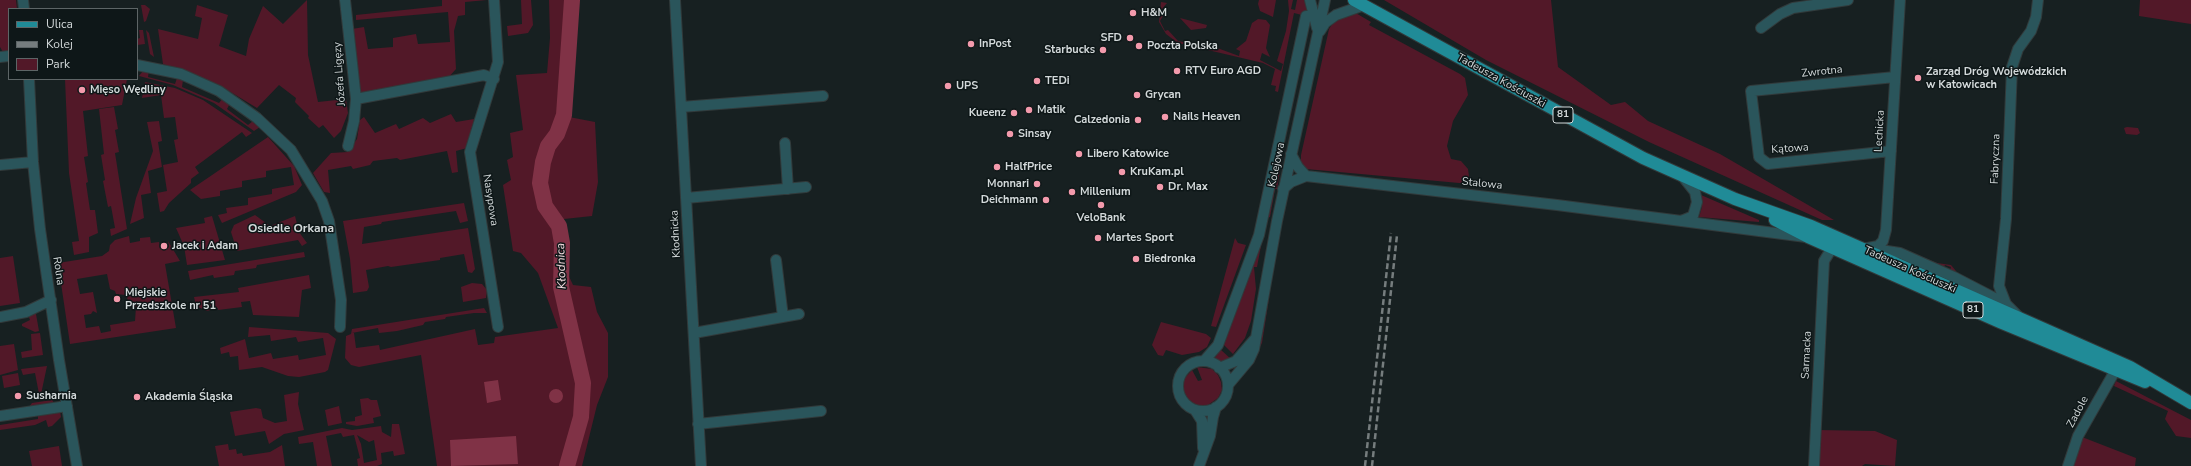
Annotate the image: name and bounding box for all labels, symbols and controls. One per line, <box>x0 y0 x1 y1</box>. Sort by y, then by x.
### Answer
place label: H&M <box>1141 6 1167 20</box>
legend <box>8 8 138 80</box>
marker: H&M <box>1128 8 1138 18</box>
text: Ulica <box>46 16 73 32</box>
place label: SFD <box>1100 31 1122 45</box>
marker: SFD <box>1125 33 1135 43</box>
text: Kolej <box>46 36 73 52</box>
place label: InPost <box>979 37 1011 51</box>
marker: InPost <box>966 39 976 49</box>
place label: Poczta Polska <box>1147 39 1218 53</box>
marker: Poczta Polska <box>1134 41 1144 51</box>
street label: Józefa Ligęzy <box>331 42 349 106</box>
place label: Starbucks <box>1044 43 1095 57</box>
marker: Starbucks <box>1098 45 1108 55</box>
street label: Tadeusza Kościuszki <box>1454 51 1548 111</box>
text: Park <box>46 56 70 72</box>
street label: Zwrotna <box>1801 63 1843 81</box>
place label: RTV Euro AGD <box>1185 64 1261 78</box>
place label: Zarząd Dróg Wojewódzkich w Katowicach <box>1926 65 2067 91</box>
marker: RTV Euro AGD <box>1172 66 1182 76</box>
marker: Zarząd Dróg Wojewódzkich w Katowicach <box>1913 73 1923 83</box>
place label: TEDi <box>1045 74 1070 88</box>
marker: TEDi <box>1032 76 1042 86</box>
place label: UPS <box>956 79 978 93</box>
marker: UPS <box>943 81 953 91</box>
place label: Mięso Wędliny <box>90 83 166 97</box>
marker: Mięso Wędliny <box>77 85 87 95</box>
place label: Grycan <box>1145 88 1181 102</box>
marker: Grycan <box>1132 90 1142 100</box>
place label: Matik <box>1037 103 1065 117</box>
marker: Matik <box>1024 105 1034 115</box>
place label: Kueenz <box>969 106 1006 120</box>
road number: 81 <box>1553 107 1573 123</box>
marker: Kueenz <box>1009 108 1019 118</box>
place label: Nails Heaven <box>1173 110 1240 124</box>
street label: Lechicka <box>1872 110 1888 152</box>
marker: Nails Heaven <box>1160 112 1170 122</box>
place label: Calzedonia <box>1074 113 1130 127</box>
marker: Calzedonia <box>1133 115 1143 125</box>
place label: Sinsay <box>1018 127 1051 141</box>
marker: Sinsay <box>1005 129 1015 139</box>
street label: Fabryczna <box>1989 134 2003 184</box>
street label: Kolejowa <box>1266 141 1288 189</box>
street label: Kątowa <box>1771 141 1809 157</box>
place label: Libero Katowice <box>1087 147 1169 161</box>
marker: Libero Katowice <box>1074 149 1084 159</box>
place label: HalfPrice <box>1005 160 1052 174</box>
marker: HalfPrice <box>992 162 1002 172</box>
place label: KruKam.pl <box>1130 165 1184 179</box>
marker: KruKam.pl <box>1117 167 1127 177</box>
street label: Nasypowa <box>479 173 501 227</box>
street label: Stalowa <box>1461 175 1503 193</box>
place label: Monnari <box>987 177 1029 191</box>
marker: Monnari <box>1032 179 1042 189</box>
place label: Dr. Max <box>1168 180 1208 194</box>
marker: Dr. Max <box>1155 182 1165 192</box>
place label: Millenium <box>1080 185 1131 199</box>
marker: Millenium <box>1067 187 1077 197</box>
place label: Deichmann <box>981 193 1038 207</box>
marker: Deichmann <box>1041 195 1051 205</box>
marker: VeloBank <box>1096 200 1106 210</box>
street label: Kłodnicka <box>668 210 684 258</box>
place label: VeloBank <box>1077 211 1125 225</box>
district label: Osiedle Orkana <box>248 222 334 236</box>
place label: Martes Sport <box>1106 231 1173 245</box>
marker: Martes Sport <box>1093 233 1103 243</box>
place label: Jacek i Adam <box>172 239 238 253</box>
marker: Jacek i Adam <box>159 241 169 251</box>
water label: Kłodnica <box>554 243 570 289</box>
street label: Tadeusza Kościuszki <box>1862 244 1958 296</box>
place label: Biedronka <box>1144 252 1196 266</box>
marker: Biedronka <box>1131 254 1141 264</box>
street label: Rolna <box>49 256 67 286</box>
place label: Miejskie Przedszkole nr 51 <box>125 286 216 312</box>
marker: Miejskie Przedszkole nr 51 <box>112 294 122 304</box>
road number: 81 <box>1963 302 1983 318</box>
street label: Sarmacka <box>1799 331 1815 379</box>
place label: Susharnia <box>26 389 77 403</box>
place label: Akademia Śląska <box>145 390 233 404</box>
marker: Susharnia <box>13 391 23 401</box>
marker: Akademia Śląska <box>132 392 142 402</box>
street label: Zadole <box>2064 394 2092 430</box>

